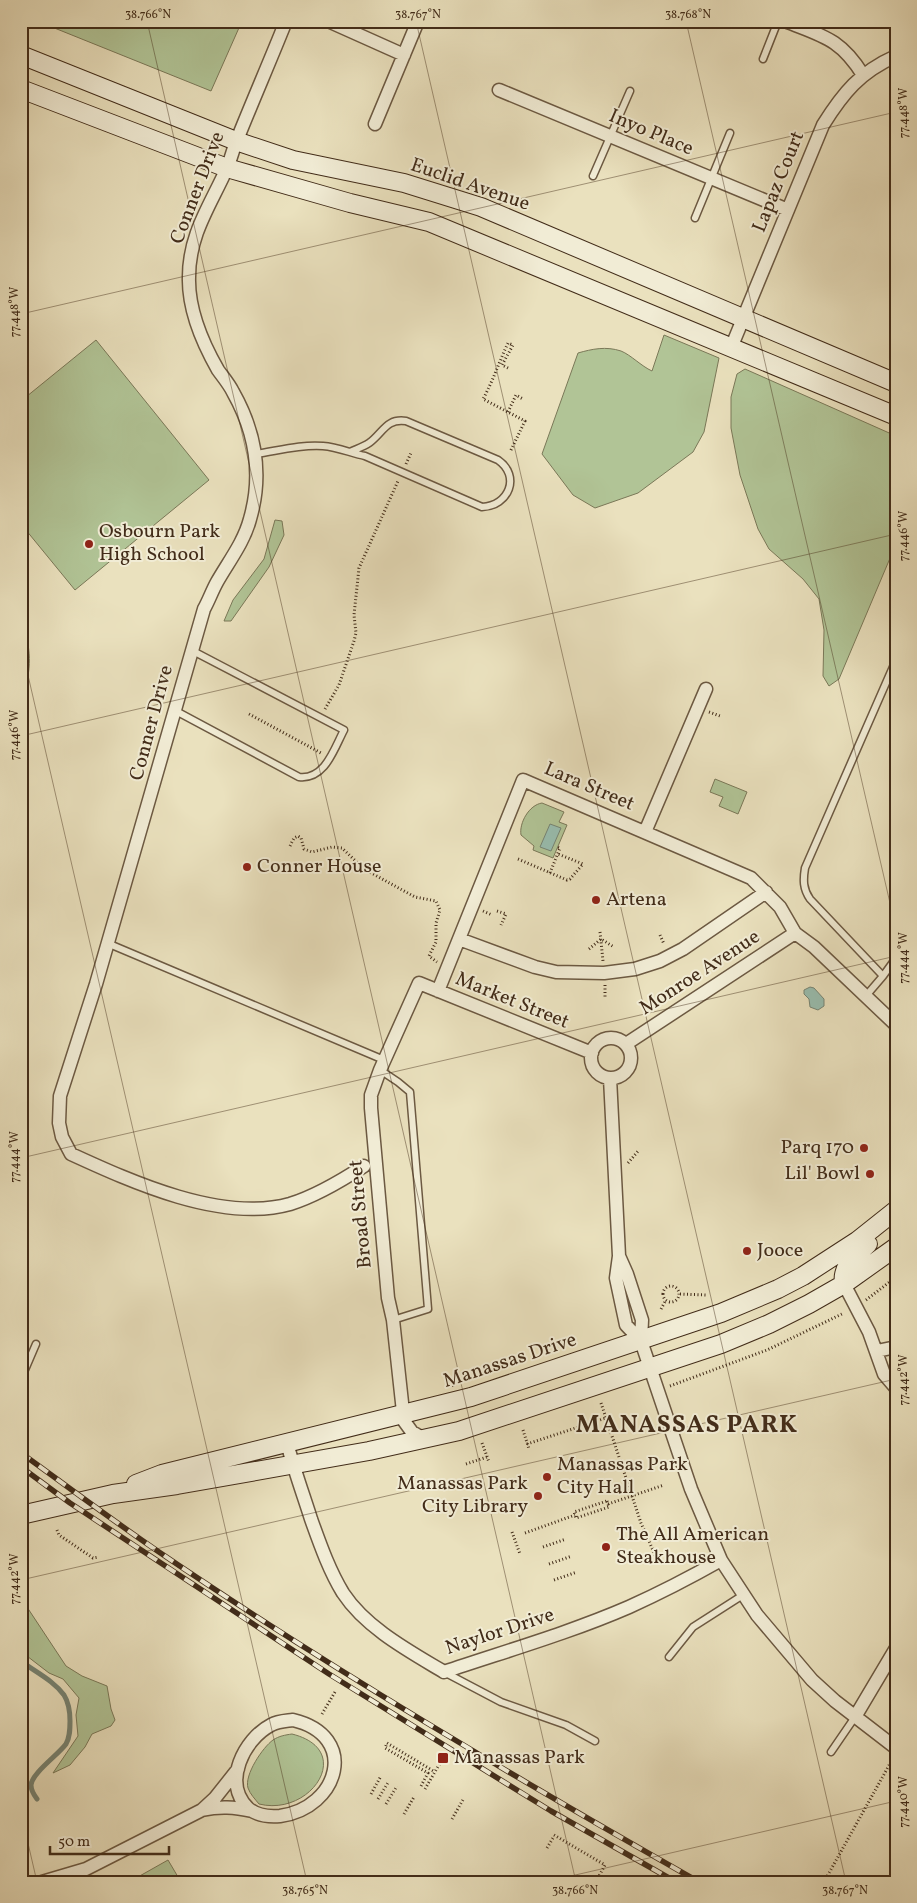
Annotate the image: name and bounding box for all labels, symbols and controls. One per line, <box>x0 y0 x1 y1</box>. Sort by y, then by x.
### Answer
text: 38.766°N <box>125 7 171 23</box>
text: 38.767°N <box>395 7 441 23</box>
text: 38.768°N <box>665 7 711 23</box>
text: 77.448°W <box>896 88 912 138</box>
street label: Inyo Place <box>604 103 698 163</box>
street label: Lapaz Court <box>746 127 812 237</box>
street label: Conner Drive <box>164 128 232 248</box>
street label: Euclid Avenue <box>407 152 533 218</box>
text: 77.448°W <box>7 287 23 337</box>
text: 77.446°W <box>896 511 912 561</box>
place label: Osbourn Park High School <box>99 518 220 569</box>
marker: Osbourn Park High School <box>83 538 95 550</box>
street label: Conner Drive <box>123 662 181 784</box>
text: 77.446°W <box>7 710 23 760</box>
street label: Lara Street <box>539 755 639 819</box>
place label: Conner House <box>257 853 381 881</box>
marker: Conner House <box>241 861 253 873</box>
place label: Artena <box>606 886 667 914</box>
marker: Artena <box>590 894 602 906</box>
street label: Monroe Avenue <box>634 923 766 1023</box>
text: 77.444°W <box>896 932 912 984</box>
street label: Market Street <box>451 965 573 1037</box>
text: 77.444°W <box>7 1131 23 1183</box>
place label: Parq 170 <box>780 1134 854 1162</box>
marker: Parq 170 <box>858 1142 870 1154</box>
street label: Broad Street <box>342 1158 380 1270</box>
place label: Lil' Bowl <box>784 1160 860 1188</box>
marker: Lil' Bowl <box>864 1168 876 1180</box>
place label: Jooce <box>757 1237 803 1265</box>
marker: Jooce <box>741 1245 753 1257</box>
street label: Manassas Drive <box>440 1326 580 1396</box>
text: 77.442°W <box>896 1355 912 1405</box>
district label: MANASSAS PARK <box>576 1408 798 1443</box>
place label: Manassas Park City Hall <box>557 1451 688 1502</box>
place label: Manassas Park City Library <box>397 1470 528 1521</box>
marker: Manassas Park City Hall <box>541 1471 553 1483</box>
marker: Manassas Park City Library <box>532 1490 544 1502</box>
place label: The All American Steakhouse <box>616 1521 769 1572</box>
marker: The All American Steakhouse <box>600 1541 612 1553</box>
text: 77.442°W <box>7 1554 23 1604</box>
street label: Naylor Drive <box>442 1601 558 1663</box>
place label: Manassas Park <box>454 1744 585 1772</box>
marker: Manassas Park <box>436 1751 450 1765</box>
text: 77.440°W <box>896 1776 912 1828</box>
scale bar <box>50 1823 169 1855</box>
text: 50 m <box>58 1832 90 1853</box>
text: 38.765°N <box>282 1883 328 1899</box>
text: 38.766°N <box>552 1883 598 1899</box>
text: 38.767°N <box>822 1883 868 1899</box>

